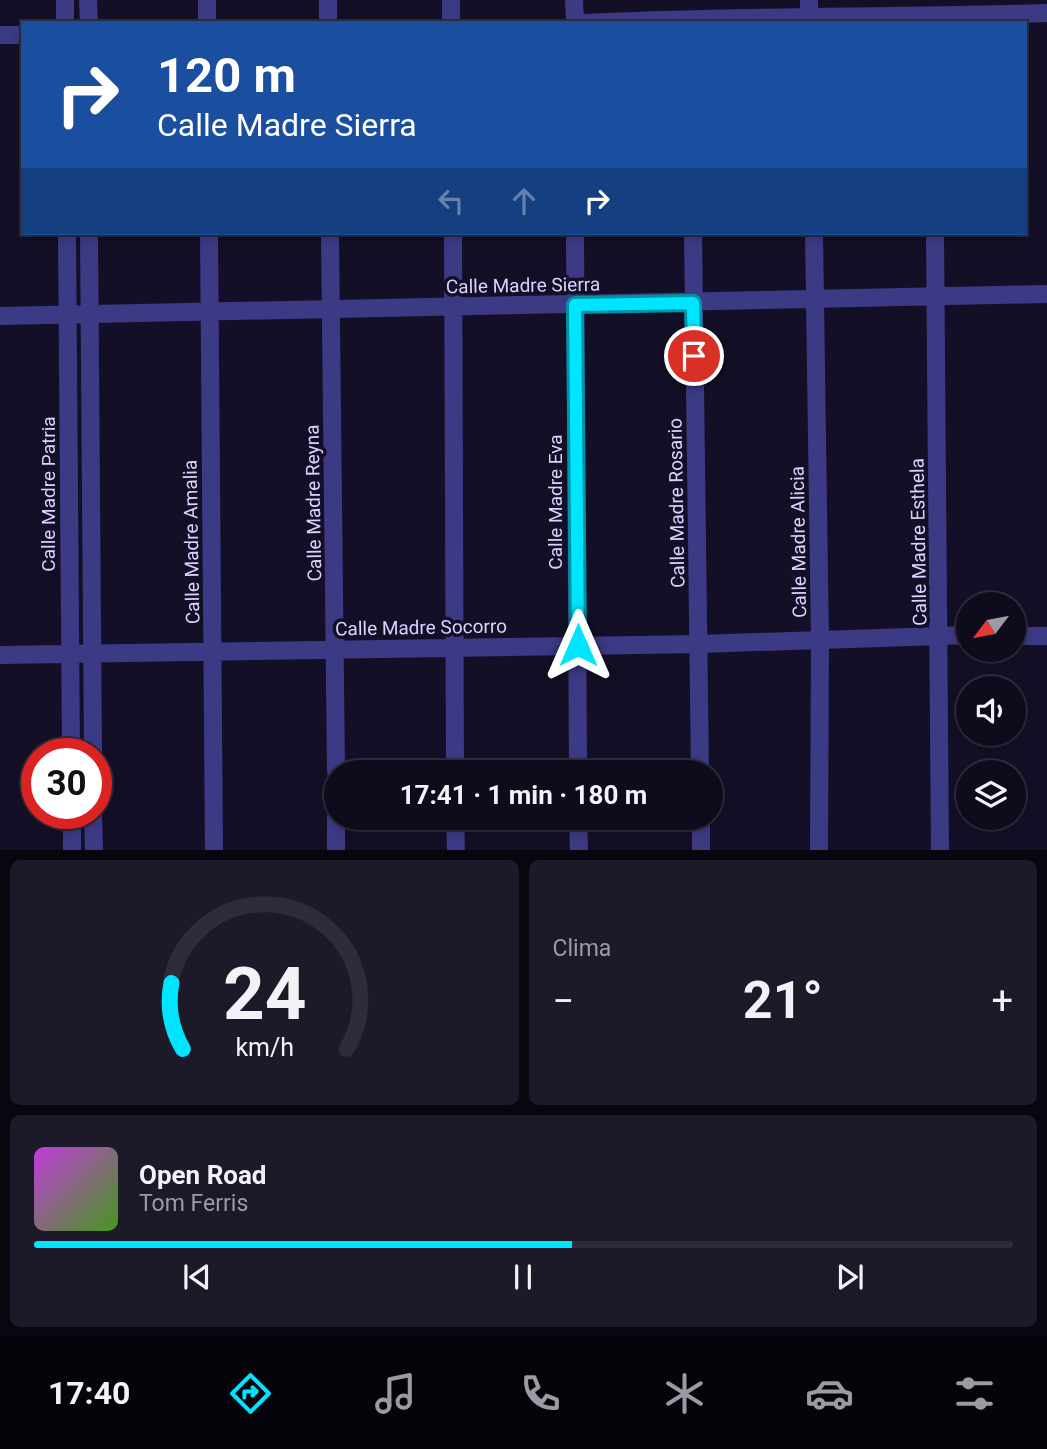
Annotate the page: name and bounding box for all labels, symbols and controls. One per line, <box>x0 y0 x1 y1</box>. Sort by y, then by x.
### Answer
text: 120 m <box>157 47 296 104</box>
icon: right <box>42 49 133 140</box>
text: Calle Madre Sierra <box>157 106 417 144</box>
icon: left <box>432 182 470 220</box>
icon: ahead <box>505 182 543 220</box>
icon: right <box>578 182 616 220</box>
street label: Calle Madre Sierra <box>446 273 600 298</box>
pin <box>664 326 724 386</box>
icon: arrive <box>675 337 713 375</box>
street label: Calle Madre Patria <box>37 416 60 572</box>
street label: Calle Madre Rosario <box>664 418 689 588</box>
street label: Calle Madre Reyna <box>301 424 326 582</box>
street label: Calle Madre Eva <box>544 434 567 570</box>
street label: Calle Madre Esthela <box>906 458 931 626</box>
street label: Calle Madre Amalia <box>179 460 204 624</box>
street label: Calle Madre Alicia <box>786 466 811 618</box>
north arrow <box>956 592 1026 662</box>
map controls <box>956 592 1026 830</box>
position arrow <box>541 608 615 682</box>
street label: Calle Madre Socorro <box>335 615 507 640</box>
button: sound <box>956 676 1026 746</box>
speed limit sign: 30 <box>21 738 112 829</box>
button: layers <box>956 760 1026 830</box>
text: 17:41 · 1 min · 180 m <box>400 780 647 810</box>
text: Clima <box>553 935 611 962</box>
text: 24 <box>222 951 306 1037</box>
text: 21° <box>743 970 823 1031</box>
text: − <box>553 979 574 1023</box>
text: + <box>991 979 1013 1023</box>
text: km/h <box>235 1032 294 1061</box>
text: Open Road <box>139 1160 267 1190</box>
text: Tom Ferris <box>139 1190 248 1217</box>
icon: previous <box>178 1258 216 1296</box>
icon: pause <box>504 1258 542 1296</box>
icon: next <box>831 1258 869 1296</box>
icon: directions <box>226 1369 275 1418</box>
icon: music <box>371 1369 420 1418</box>
icon: phone <box>516 1369 565 1418</box>
icon: climate <box>660 1369 709 1418</box>
icon: car <box>805 1369 854 1418</box>
icon: filters <box>950 1369 999 1418</box>
text: 17:40 <box>48 1374 130 1412</box>

